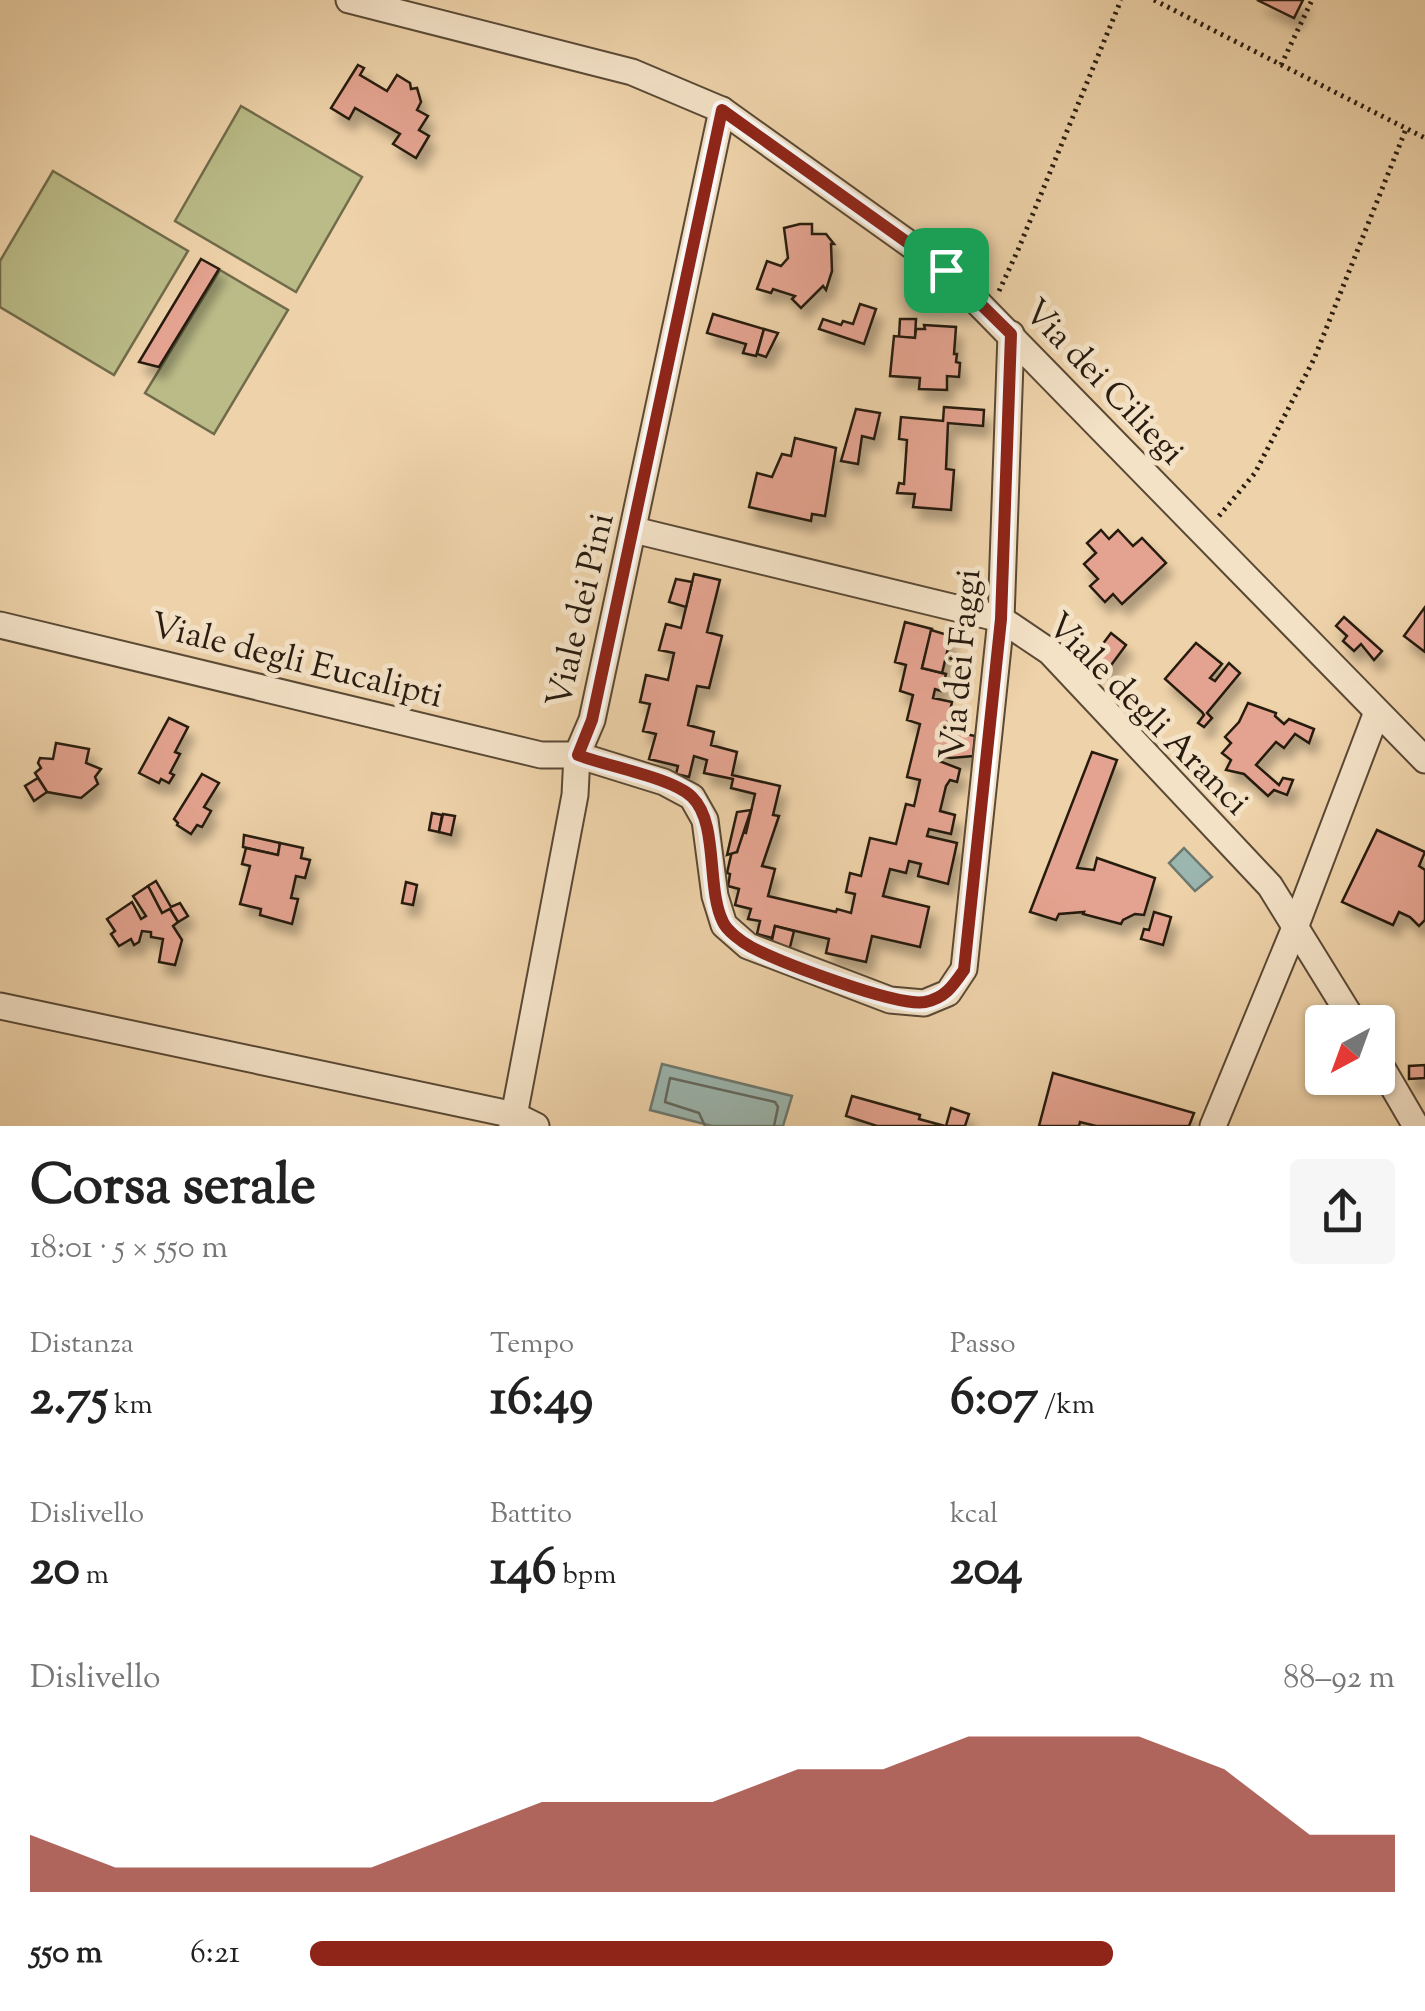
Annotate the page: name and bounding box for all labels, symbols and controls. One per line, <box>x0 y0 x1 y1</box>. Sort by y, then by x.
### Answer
pin <box>904 228 989 313</box>
icon: arrive <box>919 243 974 298</box>
street label: Via dei Ciliegi <box>1010 289 1195 478</box>
street label: Viale dei Pini <box>535 508 630 713</box>
street label: Via dei Faggi <box>929 567 996 762</box>
street label: Viale degli Eucalipti <box>145 601 448 723</box>
street label: Viale degli Aranci <box>1034 603 1260 828</box>
north arrow <box>1305 1005 1395 1095</box>
map controls <box>1305 1005 1395 1095</box>
text: Corsa serale <box>30 1149 316 1228</box>
button: share <box>1290 1159 1395 1264</box>
text: 18:01 · 5 × 550 m <box>30 1226 228 1272</box>
text: Distanza <box>30 1325 134 1365</box>
text: Tempo <box>490 1325 574 1365</box>
text: Passo <box>950 1325 1016 1365</box>
text: 2.75 <box>30 1365 108 1437</box>
text: 16:49 <box>490 1365 593 1437</box>
text: 6:07 <box>950 1365 1038 1437</box>
text: km <box>108 1386 153 1426</box>
text: /km <box>1038 1386 1095 1426</box>
text: Dislivello <box>30 1495 144 1535</box>
text: Battito <box>490 1495 572 1535</box>
text: kcal <box>950 1495 998 1535</box>
text: 20 <box>30 1535 80 1607</box>
text: 146 <box>490 1535 557 1607</box>
text: 204 <box>950 1535 1023 1607</box>
text: m <box>80 1556 109 1596</box>
text: bpm <box>557 1556 616 1596</box>
text: Dislivello <box>30 1656 160 1702</box>
text: 88–92 m <box>1283 1656 1395 1702</box>
text: 550 m <box>30 1931 102 1977</box>
text: 6:21 <box>190 1931 240 1977</box>

